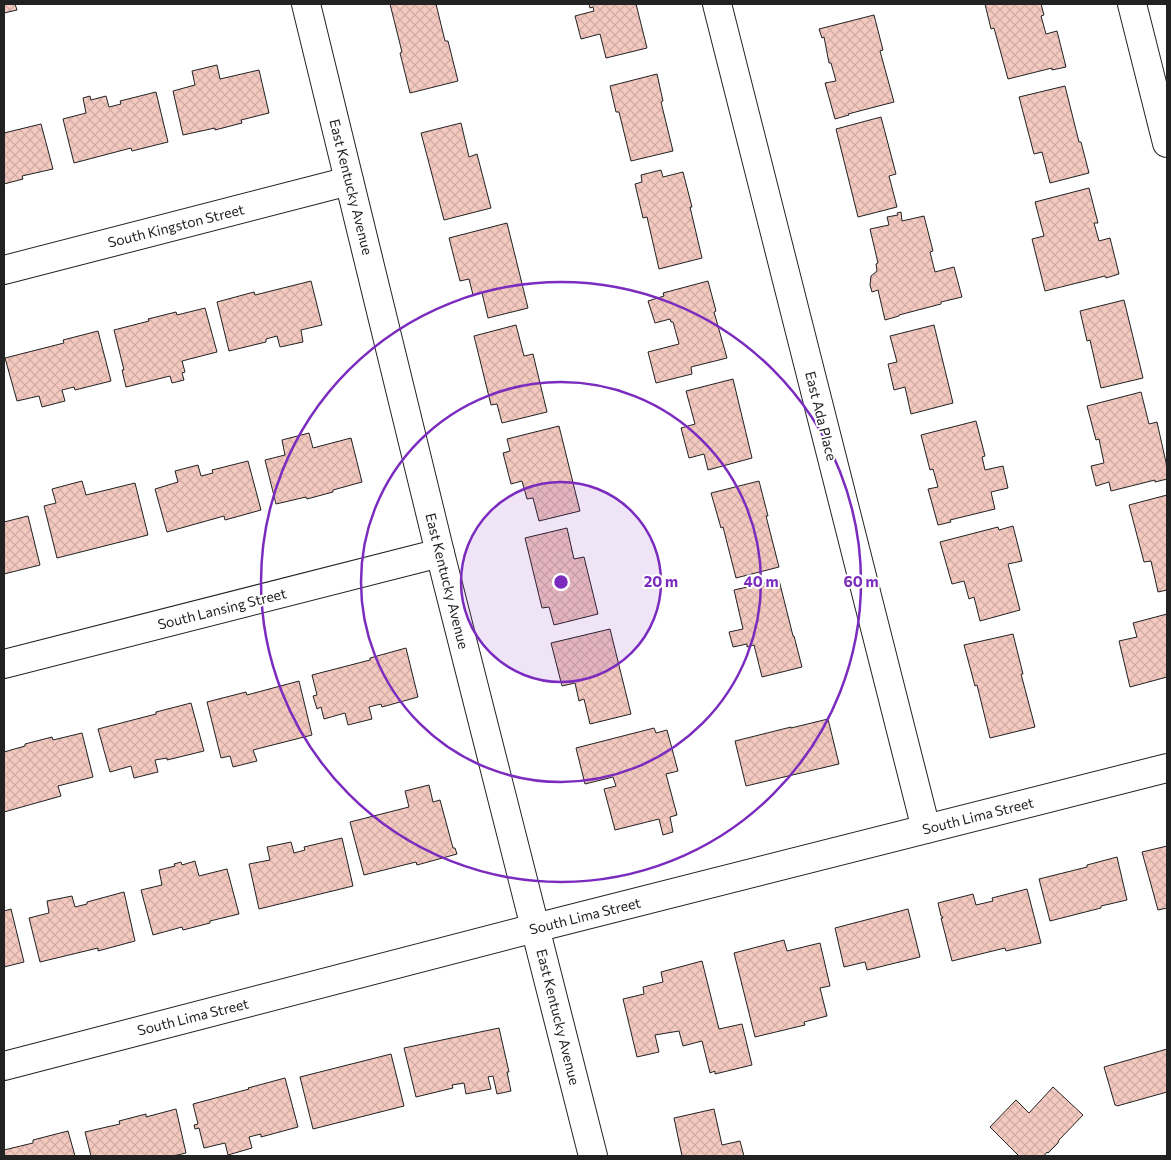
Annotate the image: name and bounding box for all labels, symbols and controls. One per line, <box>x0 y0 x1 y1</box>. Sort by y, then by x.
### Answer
street label: East Kentucky Avenue <box>326 117 377 257</box>
street label: South Kingston Street <box>106 200 246 251</box>
street label: East Ada Place <box>802 369 841 462</box>
street label: East Kentucky Avenue <box>422 511 473 651</box>
text: 20 m <box>644 572 678 590</box>
text: 40 m <box>743 572 779 590</box>
text: 60 m <box>843 572 879 590</box>
centre of rings <box>552 573 570 591</box>
street label: South Lansing Street <box>156 584 288 633</box>
street label: South Lima Street <box>920 793 1036 838</box>
street label: South Lima Street <box>527 893 643 938</box>
street label: East Kentucky Avenue <box>533 947 584 1087</box>
street label: South Lima Street <box>135 994 251 1039</box>

